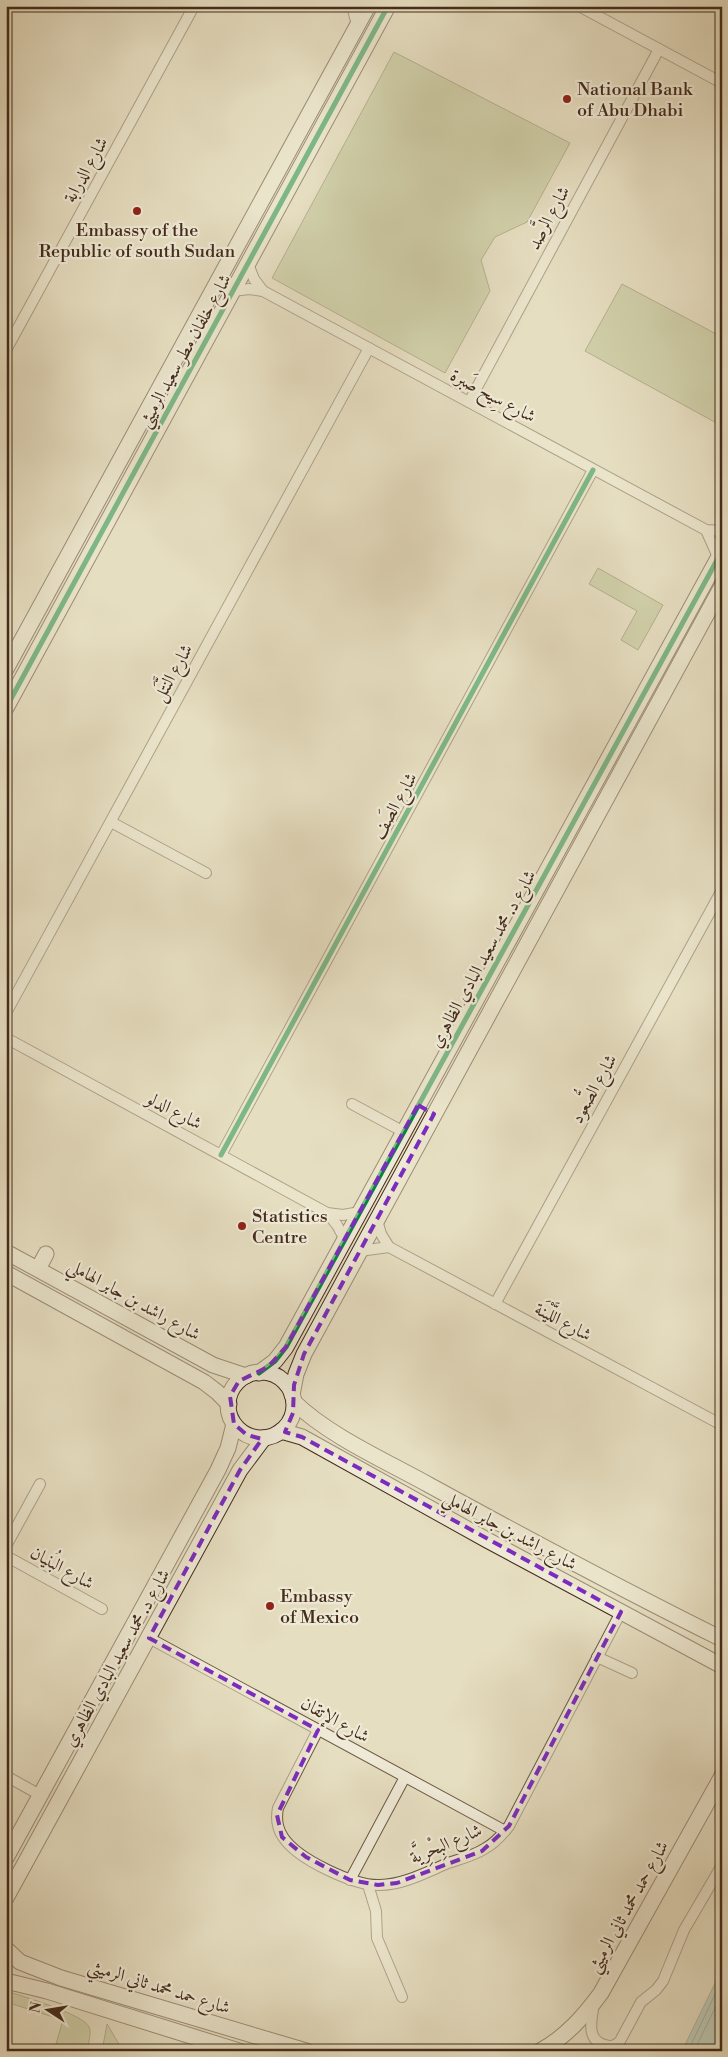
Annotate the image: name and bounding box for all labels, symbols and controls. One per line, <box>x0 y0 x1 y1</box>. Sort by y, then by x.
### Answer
place label: National Bank of Abu Dhabi <box>577 78 694 122</box>
marker: National Bank of Abu Dhabi <box>561 93 573 105</box>
street label: شارع الدرابة <box>59 133 116 208</box>
street label: شارع الرَّصد <box>519 180 578 255</box>
marker: Embassy of the Republic of south Sudan <box>131 205 143 217</box>
place label: Embassy of the Republic of south Sudan <box>39 219 235 263</box>
street label: شارع خلفان مطر سعيد الرميثي <box>133 270 241 434</box>
street label: شارع سِيح صَبرة <box>444 362 541 432</box>
street label: شارع النَّتَل <box>144 638 201 707</box>
street label: شارع الصَف <box>365 767 425 845</box>
street label: شارع د. محمد سعيد البادي الظاهري <box>424 866 544 1053</box>
street label: شارع الصُّعود <box>560 1047 625 1129</box>
street label: شارع الدلو <box>139 1086 206 1138</box>
place label: Statistics Centre <box>252 1205 328 1249</box>
marker: Statistics Centre <box>236 1220 248 1232</box>
street label: شارع راشد بن جابر الهاملي <box>61 1254 204 1350</box>
street label: شارع اللَّيْنَة <box>529 1294 597 1349</box>
street label: شارع راشد بن جابر الهاملي <box>437 1486 581 1580</box>
street label: شارع البُنيان <box>25 1538 100 1598</box>
street label: شارع د. محمد سعيد البادي الظاهري <box>58 1565 178 1752</box>
place label: Embassy of Mexico <box>280 1585 359 1629</box>
marker: Embassy of Mexico <box>264 1600 276 1612</box>
street label: شارع الإتقان <box>295 1692 373 1751</box>
street label: شارع البِحْرِيَّة <box>405 1815 487 1872</box>
street label: شارع حمد محمد ثاني الرميثي <box>582 1837 678 1980</box>
street label: شارع حمد محمد ثاني الرميثي <box>84 1954 233 2024</box>
north arrow <box>22 1984 72 2034</box>
text: N <box>26 2000 46 2015</box>

